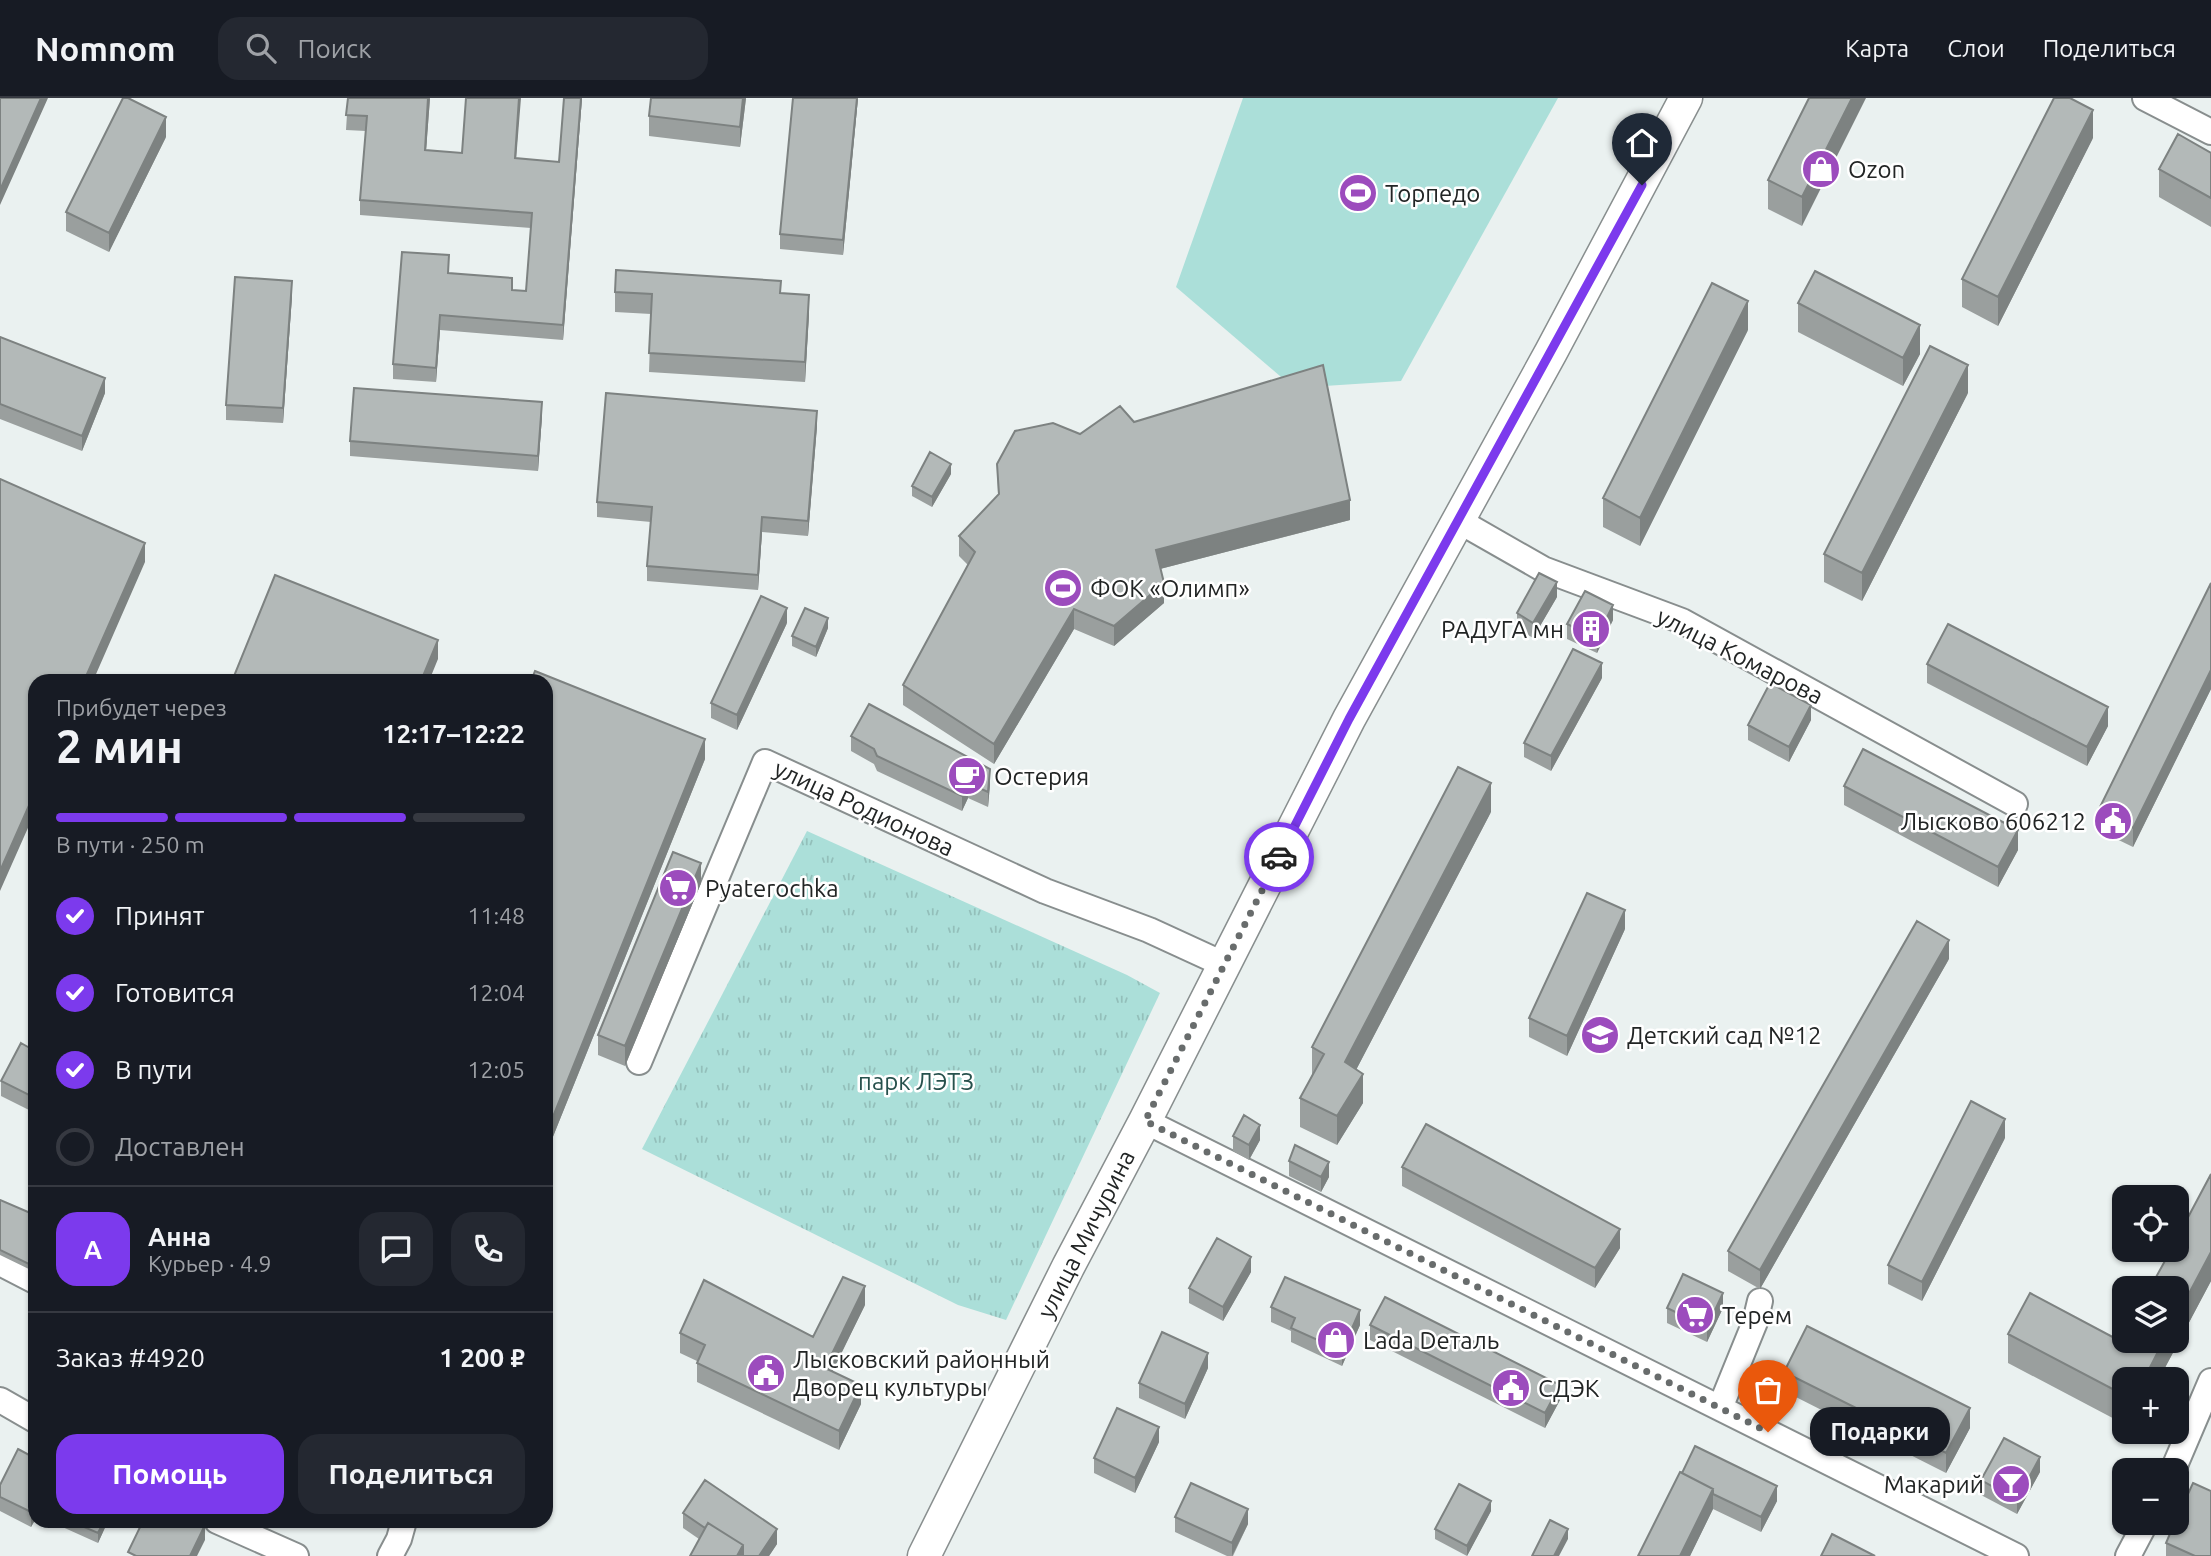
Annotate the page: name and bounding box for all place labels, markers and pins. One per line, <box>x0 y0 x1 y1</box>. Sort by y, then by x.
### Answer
pin <box>1612 113 1672 185</box>
shop icon: Ozon <box>1800 148 1842 190</box>
place label: Ozon <box>1848 156 1905 183</box>
sports icon: Торпедо <box>1337 172 1379 214</box>
place label: Торпедо <box>1385 180 1480 207</box>
sports icon: ФОК «Олимп» <box>1042 567 1084 609</box>
place label: ФОК «Олимп» <box>1090 575 1250 602</box>
building icon: РАДУГА мн <box>1570 608 1612 650</box>
place label: РАДУГА мн <box>1441 616 1564 643</box>
cafe icon: Остерия <box>946 755 988 797</box>
place label: Остерия <box>994 763 1089 790</box>
public building icon: Лысково 606212 <box>2092 800 2134 842</box>
place label: Лысково 606212 <box>1900 808 2086 835</box>
supermarket icon: Pyaterochka <box>657 867 699 909</box>
place label: Pyaterochka <box>705 875 839 902</box>
school or university icon: Детский сад №12 <box>1579 1014 1621 1056</box>
place label: Детский сад №12 <box>1627 1022 1822 1049</box>
supermarket icon: Терем <box>1674 1294 1716 1336</box>
place label: Терем <box>1722 1302 1792 1329</box>
shop icon: Lada Dеталь <box>1315 1319 1357 1361</box>
place label: Lada Dеталь <box>1363 1327 1499 1354</box>
place label: Лысковский районный Дворец культуры <box>793 1346 1050 1401</box>
public building icon: Лысковский районный Дворец культуры <box>745 1352 787 1394</box>
pin <box>1738 1360 1798 1432</box>
public building icon: СДЭК <box>1490 1367 1532 1409</box>
place label: СДЭК <box>1538 1375 1600 1402</box>
callout: Подарки <box>1810 1408 1950 1456</box>
bar icon: Макарий <box>1990 1463 2032 1505</box>
place label: Макарий <box>1884 1471 1984 1498</box>

